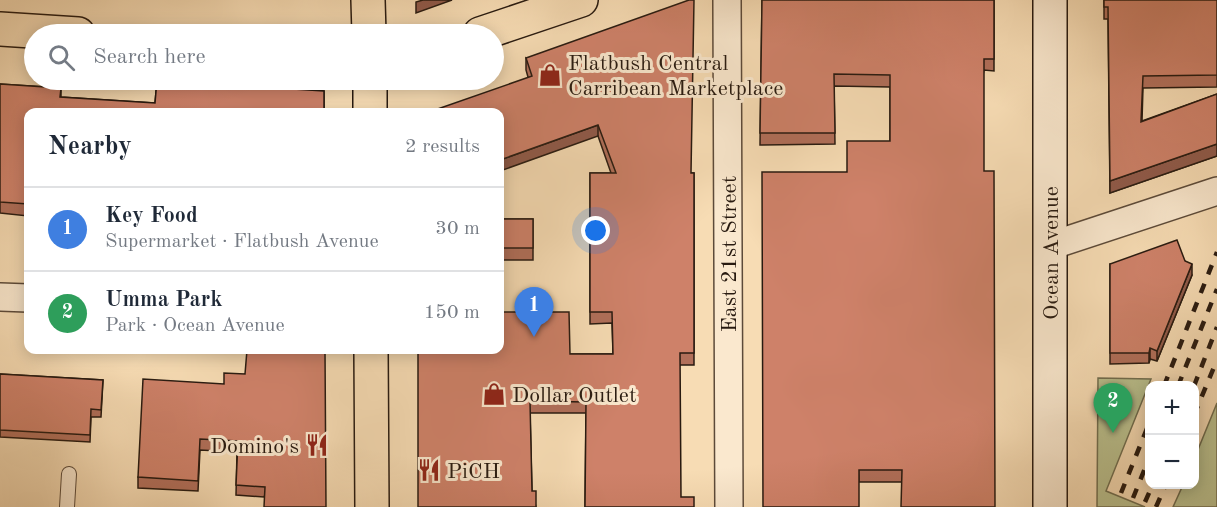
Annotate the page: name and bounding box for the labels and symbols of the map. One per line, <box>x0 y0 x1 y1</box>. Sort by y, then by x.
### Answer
place label: Flatbush Central Carribean Marketplace <box>568 53 783 100</box>
shop icon: Flatbush Central Carribean Marketplace <box>537 62 563 88</box>
street label: East 21st Street <box>719 176 741 332</box>
street label: Ocean Avenue <box>1041 186 1063 320</box>
your location <box>581 216 610 245</box>
pin: 1 <box>514 288 554 337</box>
shop icon: Dollar Outlet <box>481 381 507 407</box>
pin: 2 <box>1094 384 1132 433</box>
place label: Dollar Outlet <box>512 385 637 407</box>
restaurant icon: Domino's <box>304 432 330 458</box>
place label: Domino's <box>210 436 299 458</box>
restaurant icon: PiCH <box>416 457 442 483</box>
place label: PiCH <box>447 461 500 483</box>

